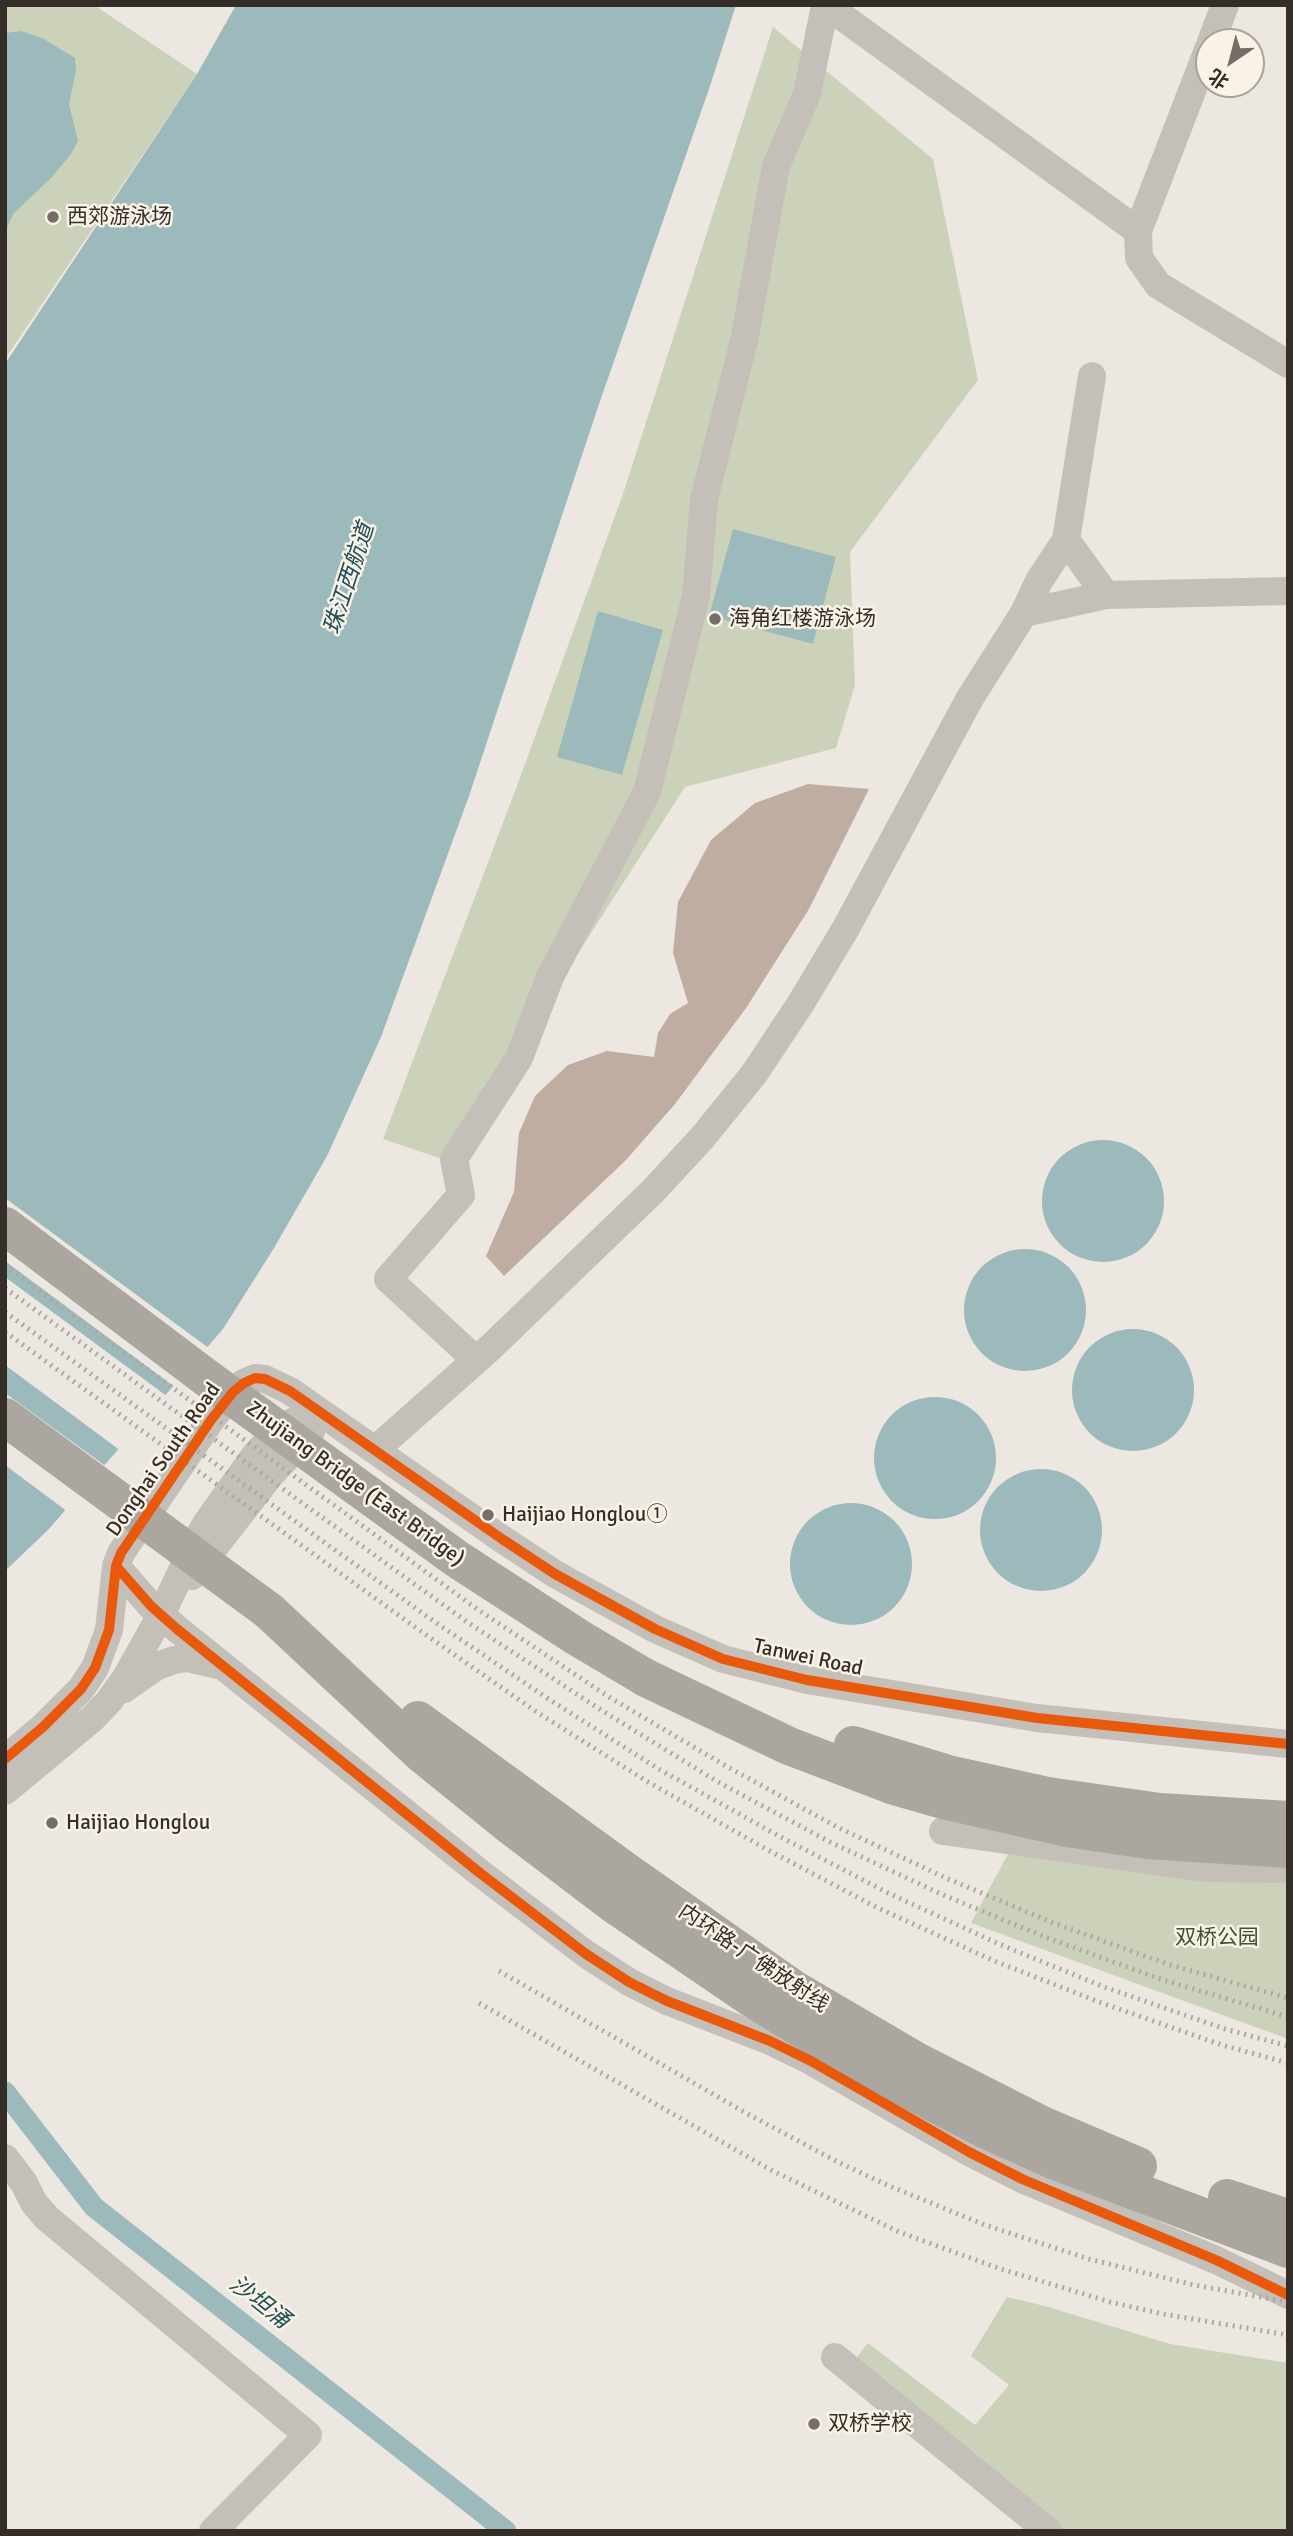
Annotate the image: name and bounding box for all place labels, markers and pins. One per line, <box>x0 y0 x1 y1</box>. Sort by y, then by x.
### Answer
place label: 西郊游泳场 <box>67 204 172 230</box>
marker: 西郊游泳场 <box>45 209 61 225</box>
place label: 海角红楼游泳场 <box>729 606 876 632</box>
marker: 海角红楼游泳场 <box>707 611 723 627</box>
place label: Haijiao Honglou① <box>502 1502 667 1528</box>
marker: Haijiao Honglou① <box>480 1507 496 1523</box>
place label: Haijiao Honglou <box>66 1810 210 1836</box>
marker: Haijiao Honglou <box>44 1815 60 1831</box>
place label: 双桥学校 <box>828 2411 912 2437</box>
marker: 双桥学校 <box>806 2416 822 2432</box>

